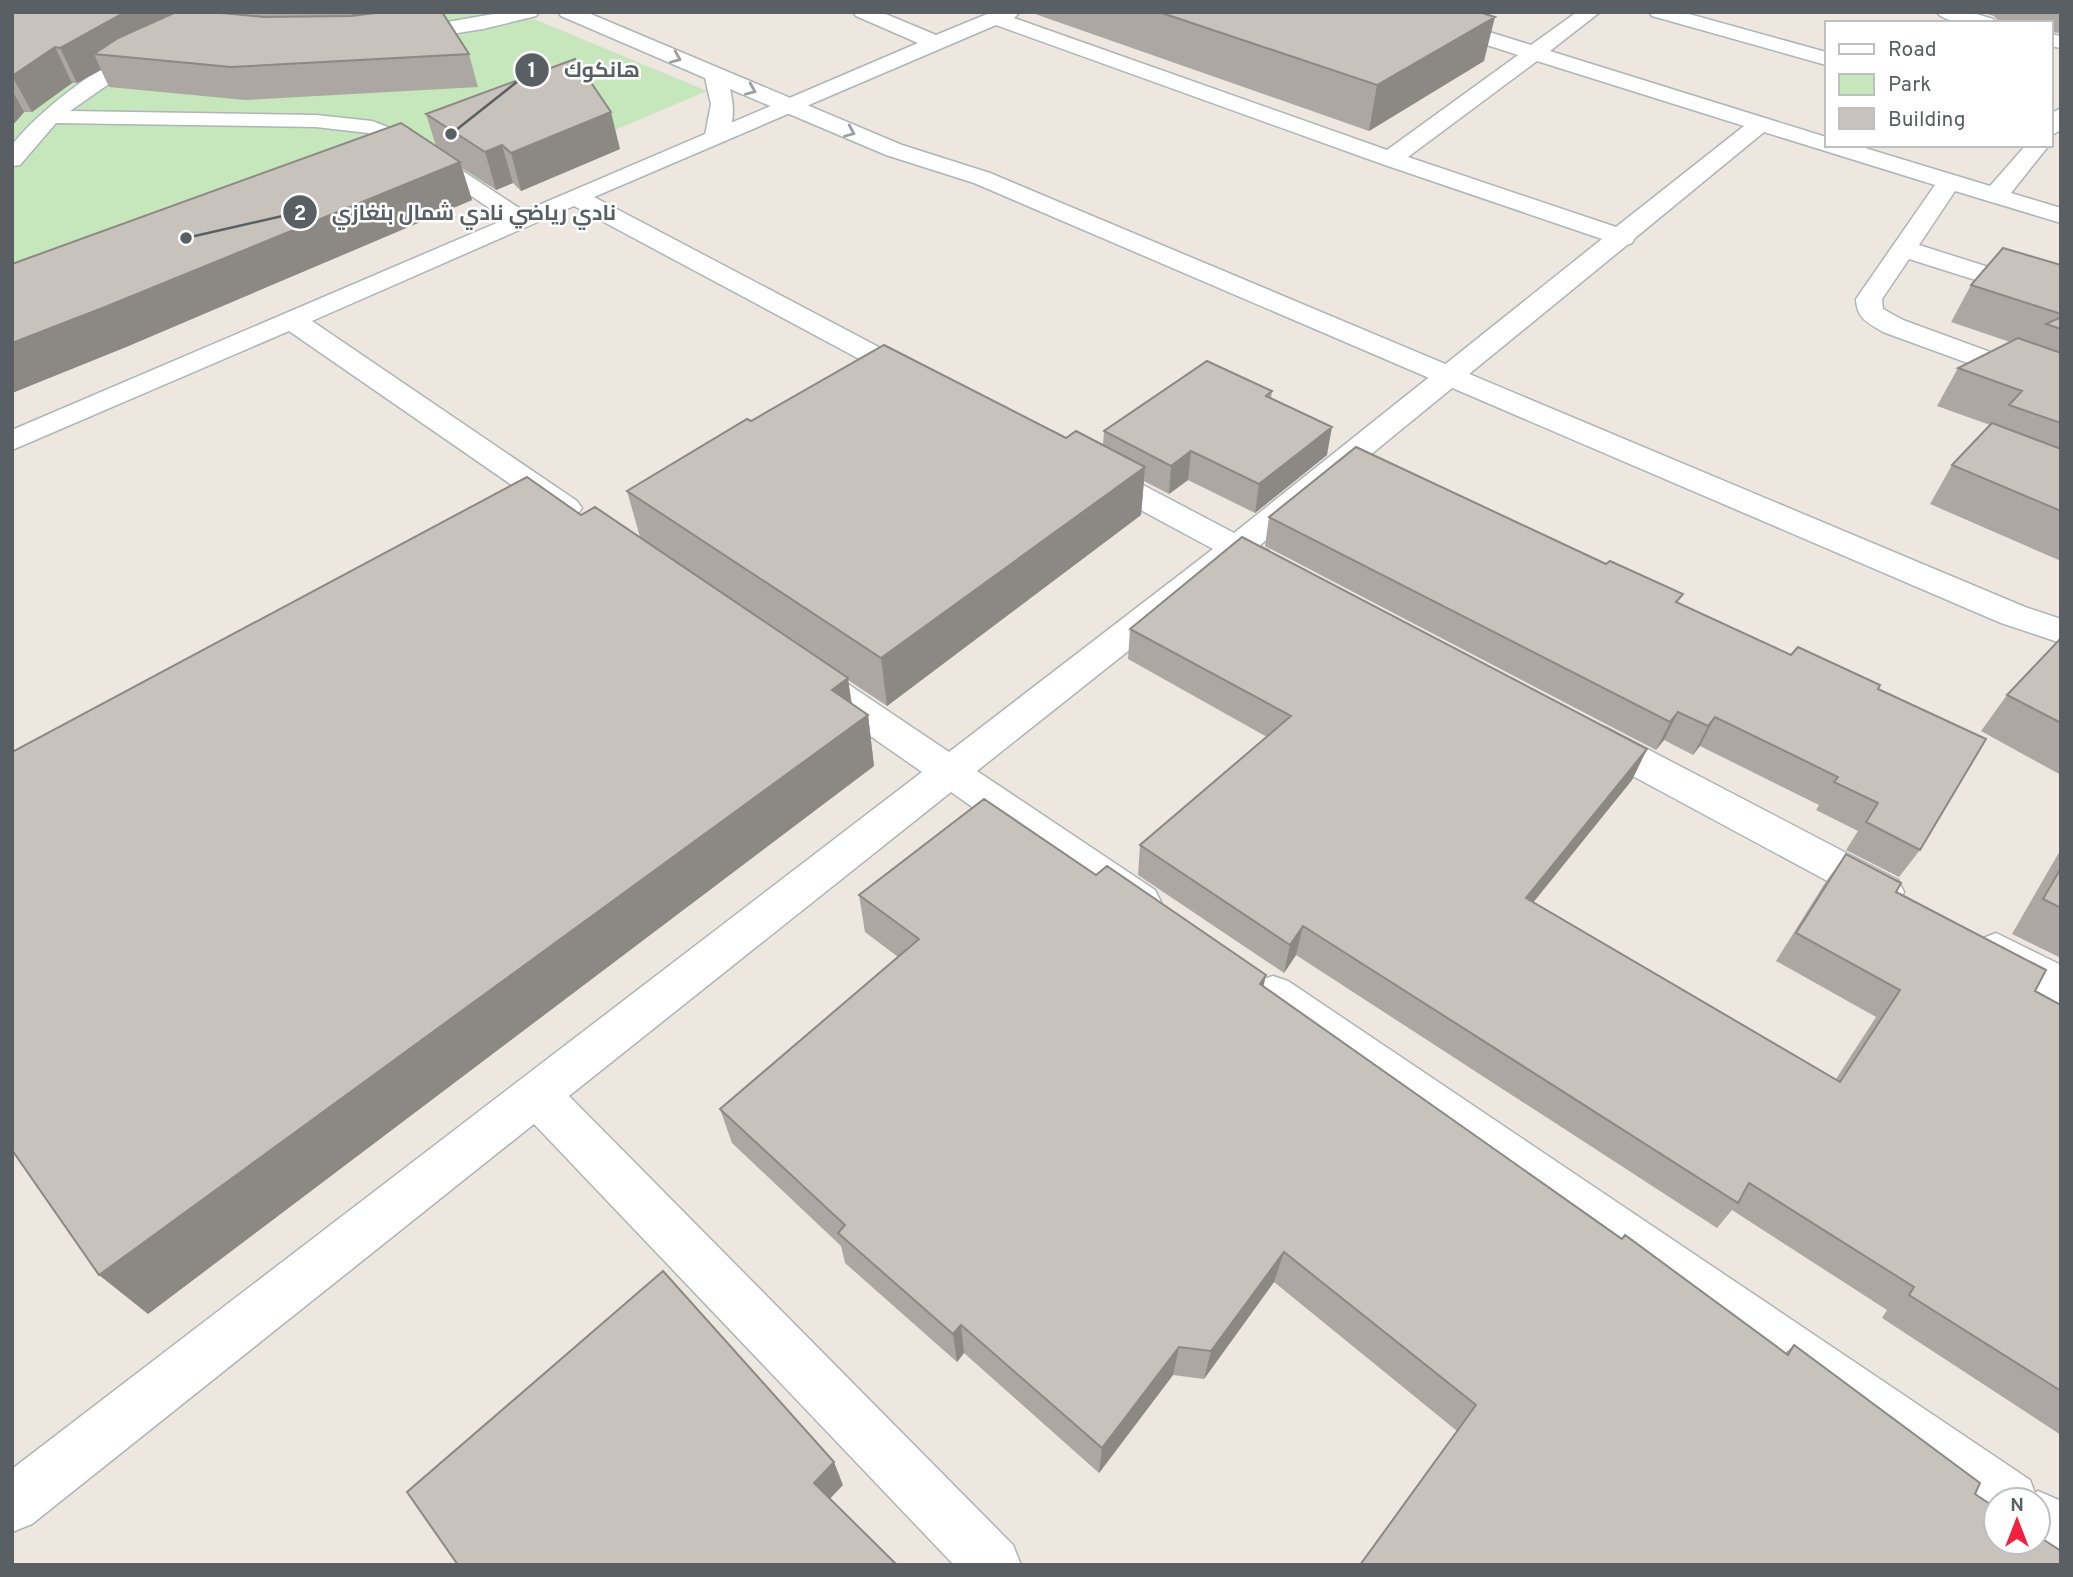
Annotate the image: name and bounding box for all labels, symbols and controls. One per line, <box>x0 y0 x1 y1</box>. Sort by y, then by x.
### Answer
legend <box>1825 21 2052 147</box>
text: Road <box>1888 37 1937 64</box>
callout: هانكوك <box>515 49 654 91</box>
one-way arrow <box>669 50 681 64</box>
text: 1 <box>528 58 536 85</box>
text: هانكوك <box>564 58 640 85</box>
text: Park <box>1888 72 1931 99</box>
one-way arrow <box>744 81 756 95</box>
text: Building <box>1888 107 1966 134</box>
one-way arrow <box>843 123 855 137</box>
callout: نادي رياضي نادي شمال بنغازي <box>283 191 630 233</box>
text: 2 <box>294 201 306 228</box>
text: نادي رياضي نادي شمال بنغازي <box>332 201 616 230</box>
north arrow <box>1982 1486 2052 1556</box>
text: N <box>2010 1494 2024 1518</box>

